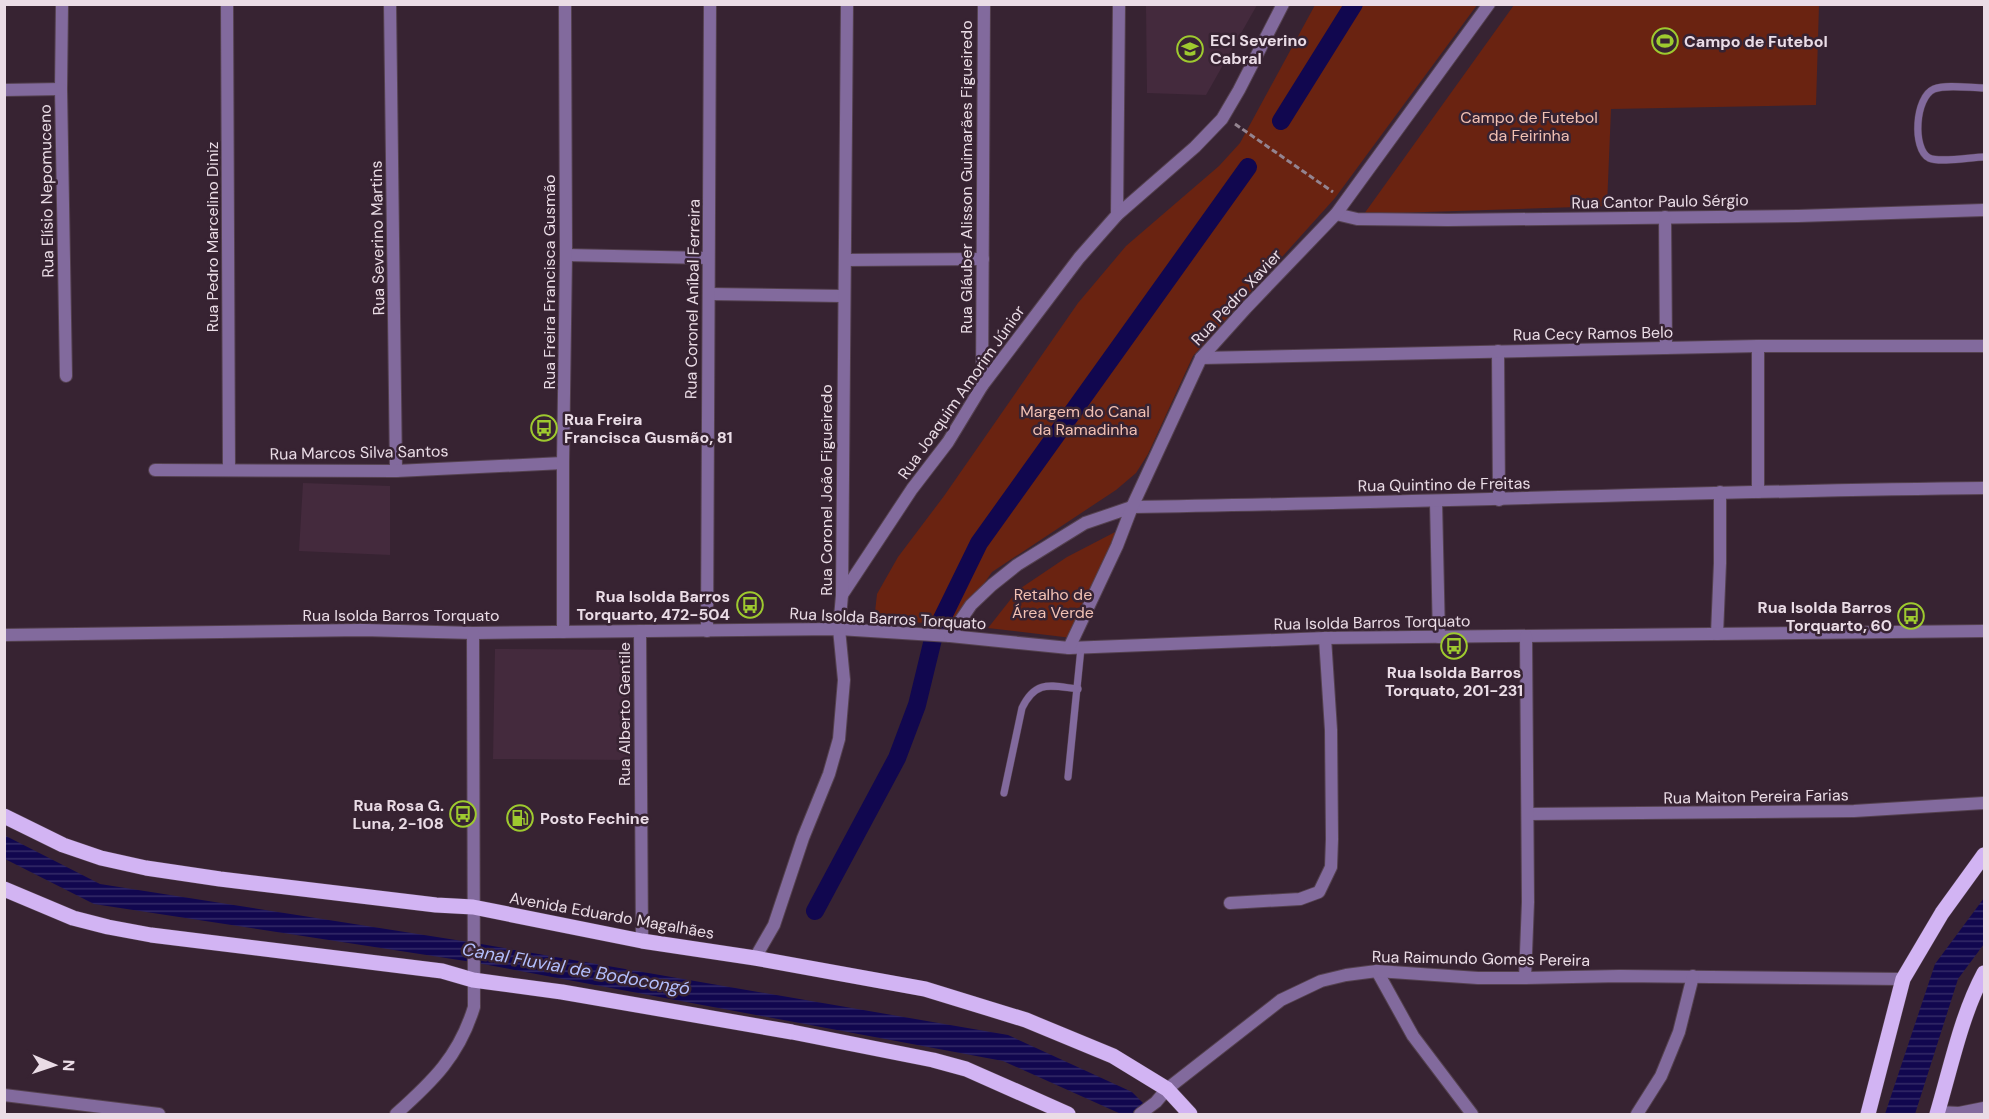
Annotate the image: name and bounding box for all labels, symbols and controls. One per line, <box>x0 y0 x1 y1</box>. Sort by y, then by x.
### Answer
street label: Rua Gláuber Alisson Guimarães Figueiredo <box>956 20 977 334</box>
sports icon: Campo de Futebol <box>1650 26 1680 56</box>
place label: ECI Severino Cabral <box>1210 30 1307 69</box>
place label: Campo de Futebol <box>1684 31 1828 52</box>
school or university icon: ECI Severino Cabral <box>1175 34 1205 64</box>
street label: Rua Elísio Nepomuceno <box>34 104 59 278</box>
park label: Campo de Futebol da Feirinha <box>1460 107 1598 146</box>
street label: Rua Pedro Marcelino Diniz <box>202 142 223 332</box>
street label: Rua Severino Martins <box>366 160 389 316</box>
street label: Rua Freira Francisca Gusmão <box>539 175 560 389</box>
street label: Rua Cantor Paulo Sérgio <box>1571 189 1749 214</box>
street label: Rua Coronel Aníbal Ferreira <box>680 199 705 399</box>
street label: Rua Pedro Xavier <box>1186 245 1286 350</box>
street label: Rua Joaquim Amorim Júnior <box>893 301 1030 483</box>
street label: Rua Cecy Ramos Belo <box>1513 322 1673 345</box>
street label: Rua Coronel João Figueiredo <box>816 384 837 596</box>
park label: Margem do Canal da Ramadinha <box>1020 401 1150 440</box>
place label: Rua Freira Francisca Gusmão, 81 <box>564 409 732 448</box>
bus stop icon: Rua Freira Francisca Gusmão, 81 <box>529 413 559 443</box>
street label: Rua Marcos Silva Santos <box>269 440 449 465</box>
street label: Rua Quintino de Freitas <box>1357 472 1531 497</box>
park label: Retalho de Área Verde <box>1012 584 1094 623</box>
place label: Rua Isolda Barros Torquarto, 472-504 <box>576 586 730 625</box>
bus stop icon: Rua Isolda Barros Torquarto, 472-504 <box>735 590 765 620</box>
place label: Rua Isolda Barros Torquarto, 60 <box>1758 597 1892 636</box>
bus stop icon: Rua Isolda Barros Torquarto, 60 <box>1896 601 1926 631</box>
street label: Rua Isolda Barros Torquato <box>789 603 987 634</box>
street label: Rua Isolda Barros Torquato <box>303 605 499 626</box>
street label: Rua Isolda Barros Torquato <box>1273 610 1471 635</box>
bus stop icon: Rua Isolda Barros Torquato, 201-231 <box>1439 631 1469 661</box>
street label: Rua Alberto Gentile <box>614 642 635 786</box>
place label: Rua Isolda Barros Torquato, 201-231 <box>1385 662 1523 701</box>
street label: Rua Maiton Pereira Farias <box>1663 784 1849 809</box>
place label: Rua Rosa G. Luna, 2-108 <box>353 795 444 834</box>
bus stop icon: Rua Rosa G. Luna, 2-108 <box>448 799 478 829</box>
fuel station icon: Posto Fechine <box>505 803 535 833</box>
place label: Posto Fechine <box>540 808 649 829</box>
street label: Avenida Eduardo Magalhães <box>508 887 716 944</box>
water label: Canal Fluvial de Bodocongó <box>460 937 692 1001</box>
street label: Rua Raimundo Gomes Pereira <box>1372 946 1590 971</box>
north arrow <box>24 1035 84 1095</box>
text: N <box>58 1059 79 1072</box>

